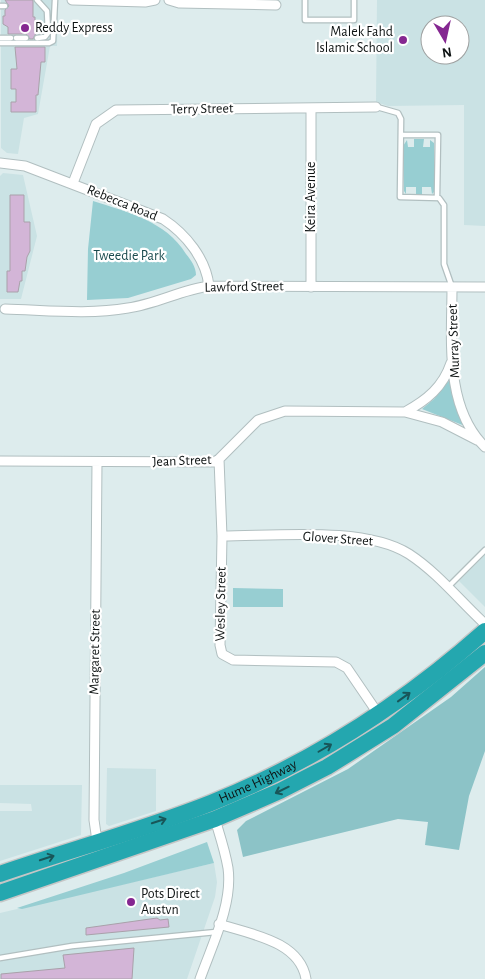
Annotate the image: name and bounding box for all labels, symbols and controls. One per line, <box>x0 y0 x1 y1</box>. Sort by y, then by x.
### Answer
north arrow <box>420 15 470 65</box>
place label: Reddy Express <box>35 21 113 35</box>
marker: Reddy Express <box>19 22 31 34</box>
place label: Malek Fahd Islamic School <box>316 25 393 55</box>
marker: Malek Fahd Islamic School <box>397 34 409 46</box>
text: N <box>441 44 453 60</box>
street label: Terry Street <box>170 101 234 117</box>
street label: Keira Avenue <box>304 161 318 233</box>
street label: Rebecca Road <box>85 183 159 223</box>
park label: Tweedie Park <box>93 249 165 263</box>
street label: Lawford Street <box>204 279 284 295</box>
street label: Murray Street <box>446 303 462 378</box>
street label: Jean Street <box>152 453 212 469</box>
street label: Glover Street <box>302 530 374 548</box>
street label: Wesley Street <box>213 566 229 641</box>
street label: Margaret Street <box>87 609 103 695</box>
one-way arrow <box>397 692 411 702</box>
one-way arrow <box>317 742 331 752</box>
street label: Hume Highway <box>217 757 299 806</box>
one-way arrow <box>274 785 289 795</box>
one-way arrow <box>150 816 166 826</box>
one-way arrow <box>38 853 54 862</box>
place label: Pots Direct Austvn <box>141 887 200 917</box>
marker: Pots Direct Austvn <box>125 896 137 908</box>

